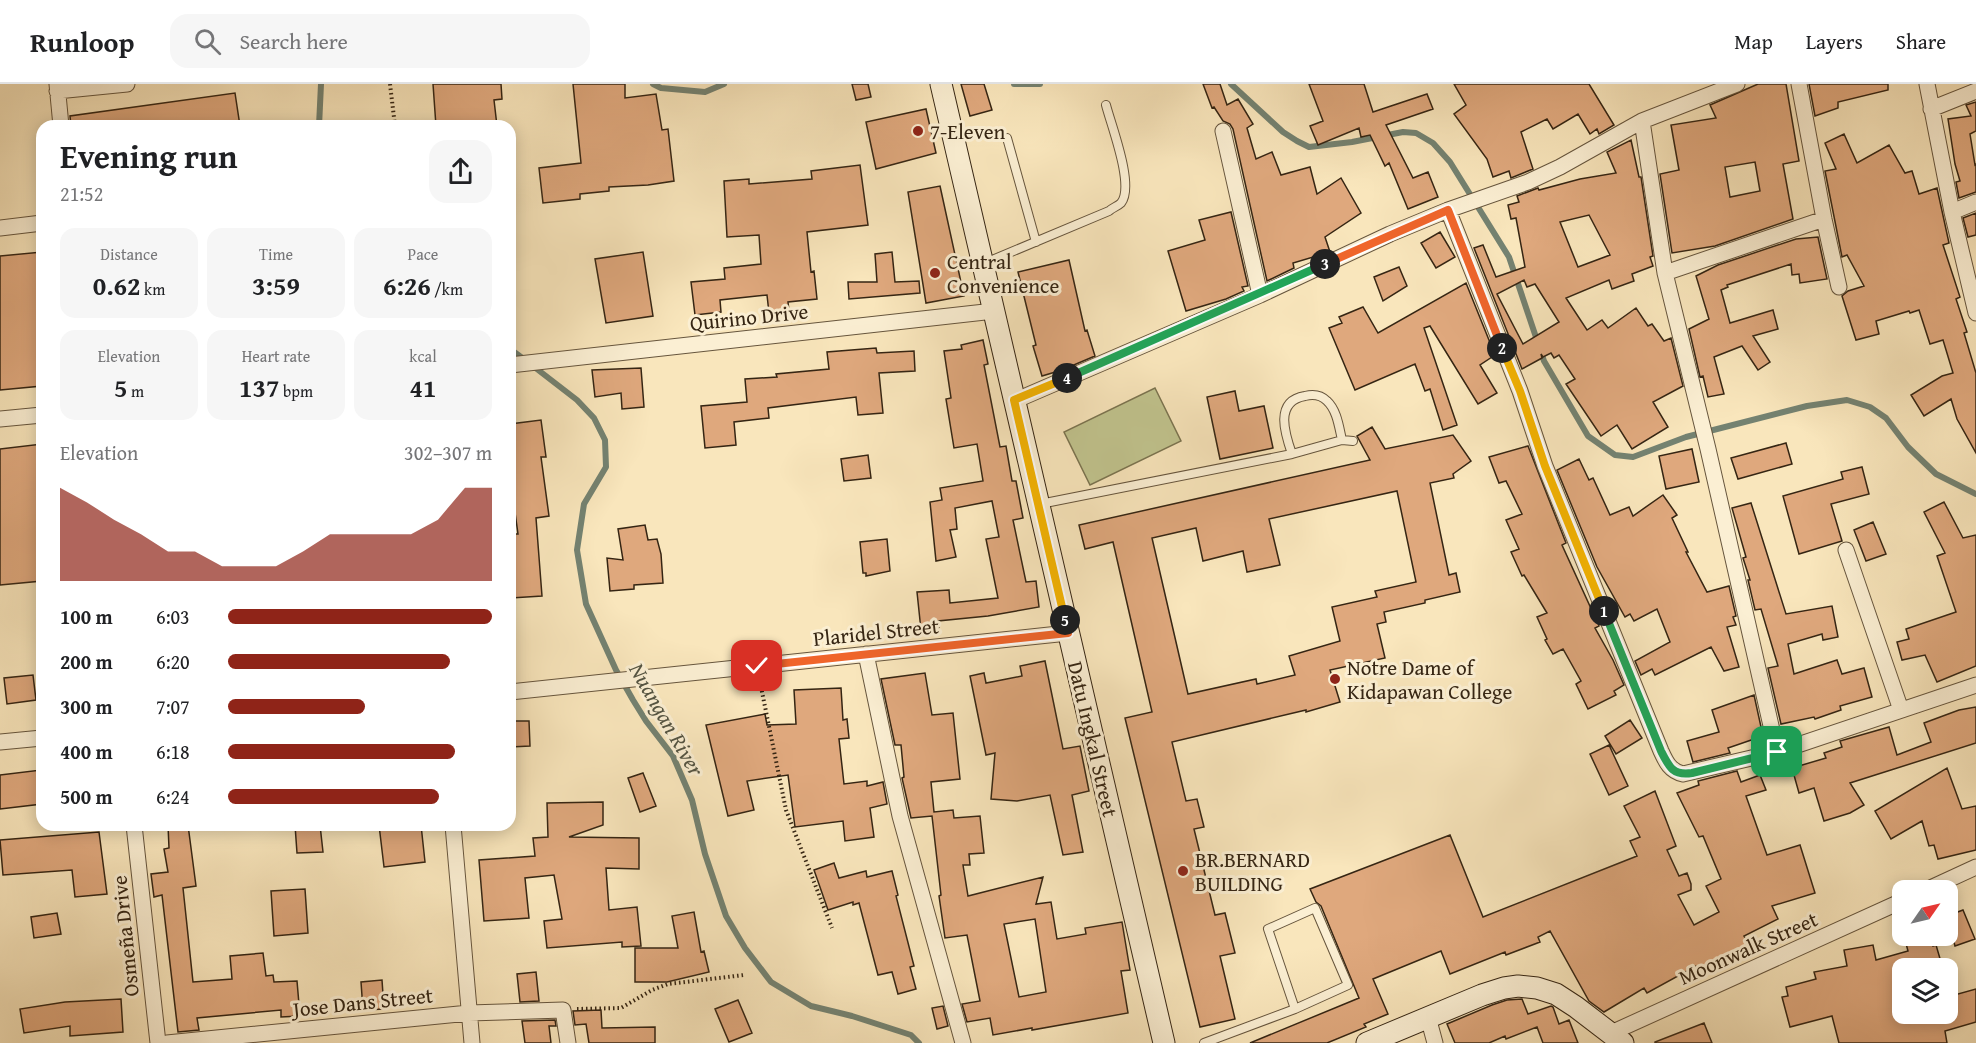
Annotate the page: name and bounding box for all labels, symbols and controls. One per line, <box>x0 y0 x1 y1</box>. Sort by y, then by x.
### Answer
search box <box>170 14 590 68</box>
text: Runloop <box>30 21 134 62</box>
icon: search <box>191 25 224 58</box>
text: Search here <box>239 25 348 57</box>
text: Map <box>1734 26 1773 57</box>
text: Layers <box>1806 26 1863 57</box>
text: Share <box>1896 26 1946 57</box>
place label: 7-Eleven <box>930 116 1006 147</box>
marker: 7-Eleven <box>911 124 925 138</box>
text: Evening run <box>60 132 237 180</box>
button: share <box>429 140 492 203</box>
text: 21:52 <box>60 179 103 208</box>
text: Distance <box>100 242 158 266</box>
text: Time <box>259 242 293 266</box>
text: Pace <box>408 242 438 266</box>
place label: Central Convenience <box>947 246 1059 301</box>
pin: 3 <box>1310 249 1340 279</box>
text: 3 <box>1321 252 1329 276</box>
text: 0.62 <box>93 266 141 305</box>
text: 3:59 <box>252 266 300 305</box>
text: 6:26 <box>383 266 431 305</box>
marker: Central Convenience <box>928 266 942 280</box>
text: km <box>141 277 165 301</box>
text: /km <box>431 277 463 301</box>
street label: Quirino Drive <box>688 295 810 339</box>
pin: 2 <box>1487 333 1517 363</box>
text: 2 <box>1498 336 1506 360</box>
text: Elevation <box>98 344 160 368</box>
text: Heart rate <box>242 344 310 368</box>
text: kcal <box>409 344 437 368</box>
pin: 4 <box>1052 363 1082 393</box>
text: 4 <box>1063 366 1071 390</box>
text: 5 <box>114 368 127 407</box>
text: 137 <box>239 368 279 407</box>
text: 41 <box>410 368 436 407</box>
text: m <box>127 379 144 403</box>
text: bpm <box>279 379 313 403</box>
text: Elevation <box>60 438 138 467</box>
text: 302–307 m <box>404 438 492 467</box>
pin: 1 <box>1589 596 1619 626</box>
text: 1 <box>1600 599 1608 623</box>
text: 100 m <box>60 602 113 631</box>
text: 6:03 <box>156 602 190 631</box>
pin: 5 <box>1050 605 1080 635</box>
text: 5 <box>1061 608 1069 632</box>
street label: Plaridel Street <box>812 610 941 654</box>
pin <box>731 640 782 691</box>
text: 200 m <box>60 647 113 676</box>
text: 6:20 <box>156 647 190 676</box>
icon: check <box>740 649 773 682</box>
place label: Notre Dame of Kidapawan College <box>1347 652 1513 707</box>
water label: Nuangan River <box>621 656 713 782</box>
street label: Datu Ingkal Street <box>1060 658 1126 821</box>
marker: Notre Dame of Kidapawan College <box>1328 672 1342 686</box>
text: 300 m <box>60 692 113 721</box>
text: 7:07 <box>156 692 190 721</box>
pin <box>1751 726 1802 777</box>
icon: arrive <box>1760 735 1793 768</box>
text: 400 m <box>60 737 113 766</box>
text: 6:18 <box>156 737 190 766</box>
text: 500 m <box>60 782 113 811</box>
text: 6:24 <box>156 782 190 811</box>
place label: BR.BERNARD BUILDING <box>1195 844 1310 899</box>
marker: BR.BERNARD BUILDING <box>1176 864 1190 878</box>
street label: Osmeña Drive <box>103 874 147 998</box>
north arrow <box>1892 880 1958 946</box>
map controls <box>1892 880 1958 1024</box>
street label: Moonwalk Street <box>1674 903 1823 993</box>
button: layers <box>1892 958 1958 1024</box>
street label: Jose Dans Street <box>288 979 435 1025</box>

